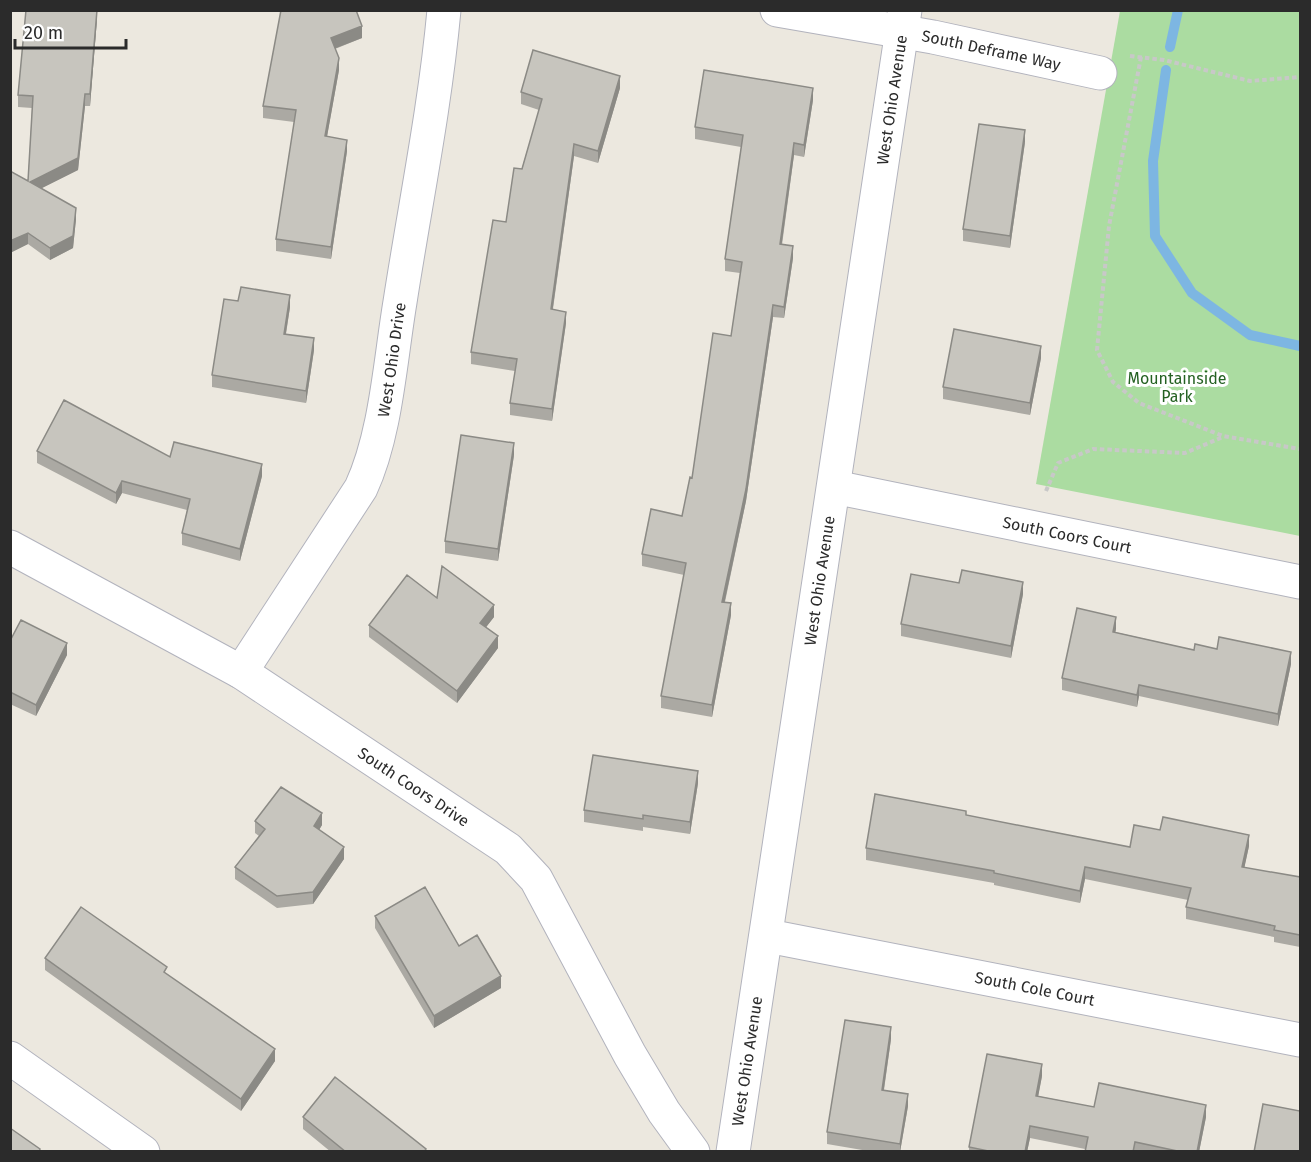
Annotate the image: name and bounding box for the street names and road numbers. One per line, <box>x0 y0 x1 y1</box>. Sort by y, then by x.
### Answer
street label: South Deframe Way <box>920 26 1062 74</box>
street label: West Ohio Avenue <box>873 34 911 166</box>
street label: West Ohio Drive <box>374 301 410 419</box>
street label: South Coors Court <box>1001 513 1133 557</box>
street label: West Ohio Avenue <box>800 514 839 647</box>
street label: South Coors Drive <box>354 743 473 831</box>
street label: South Cole Court <box>973 968 1097 1010</box>
street label: West Ohio Avenue <box>728 995 766 1127</box>

